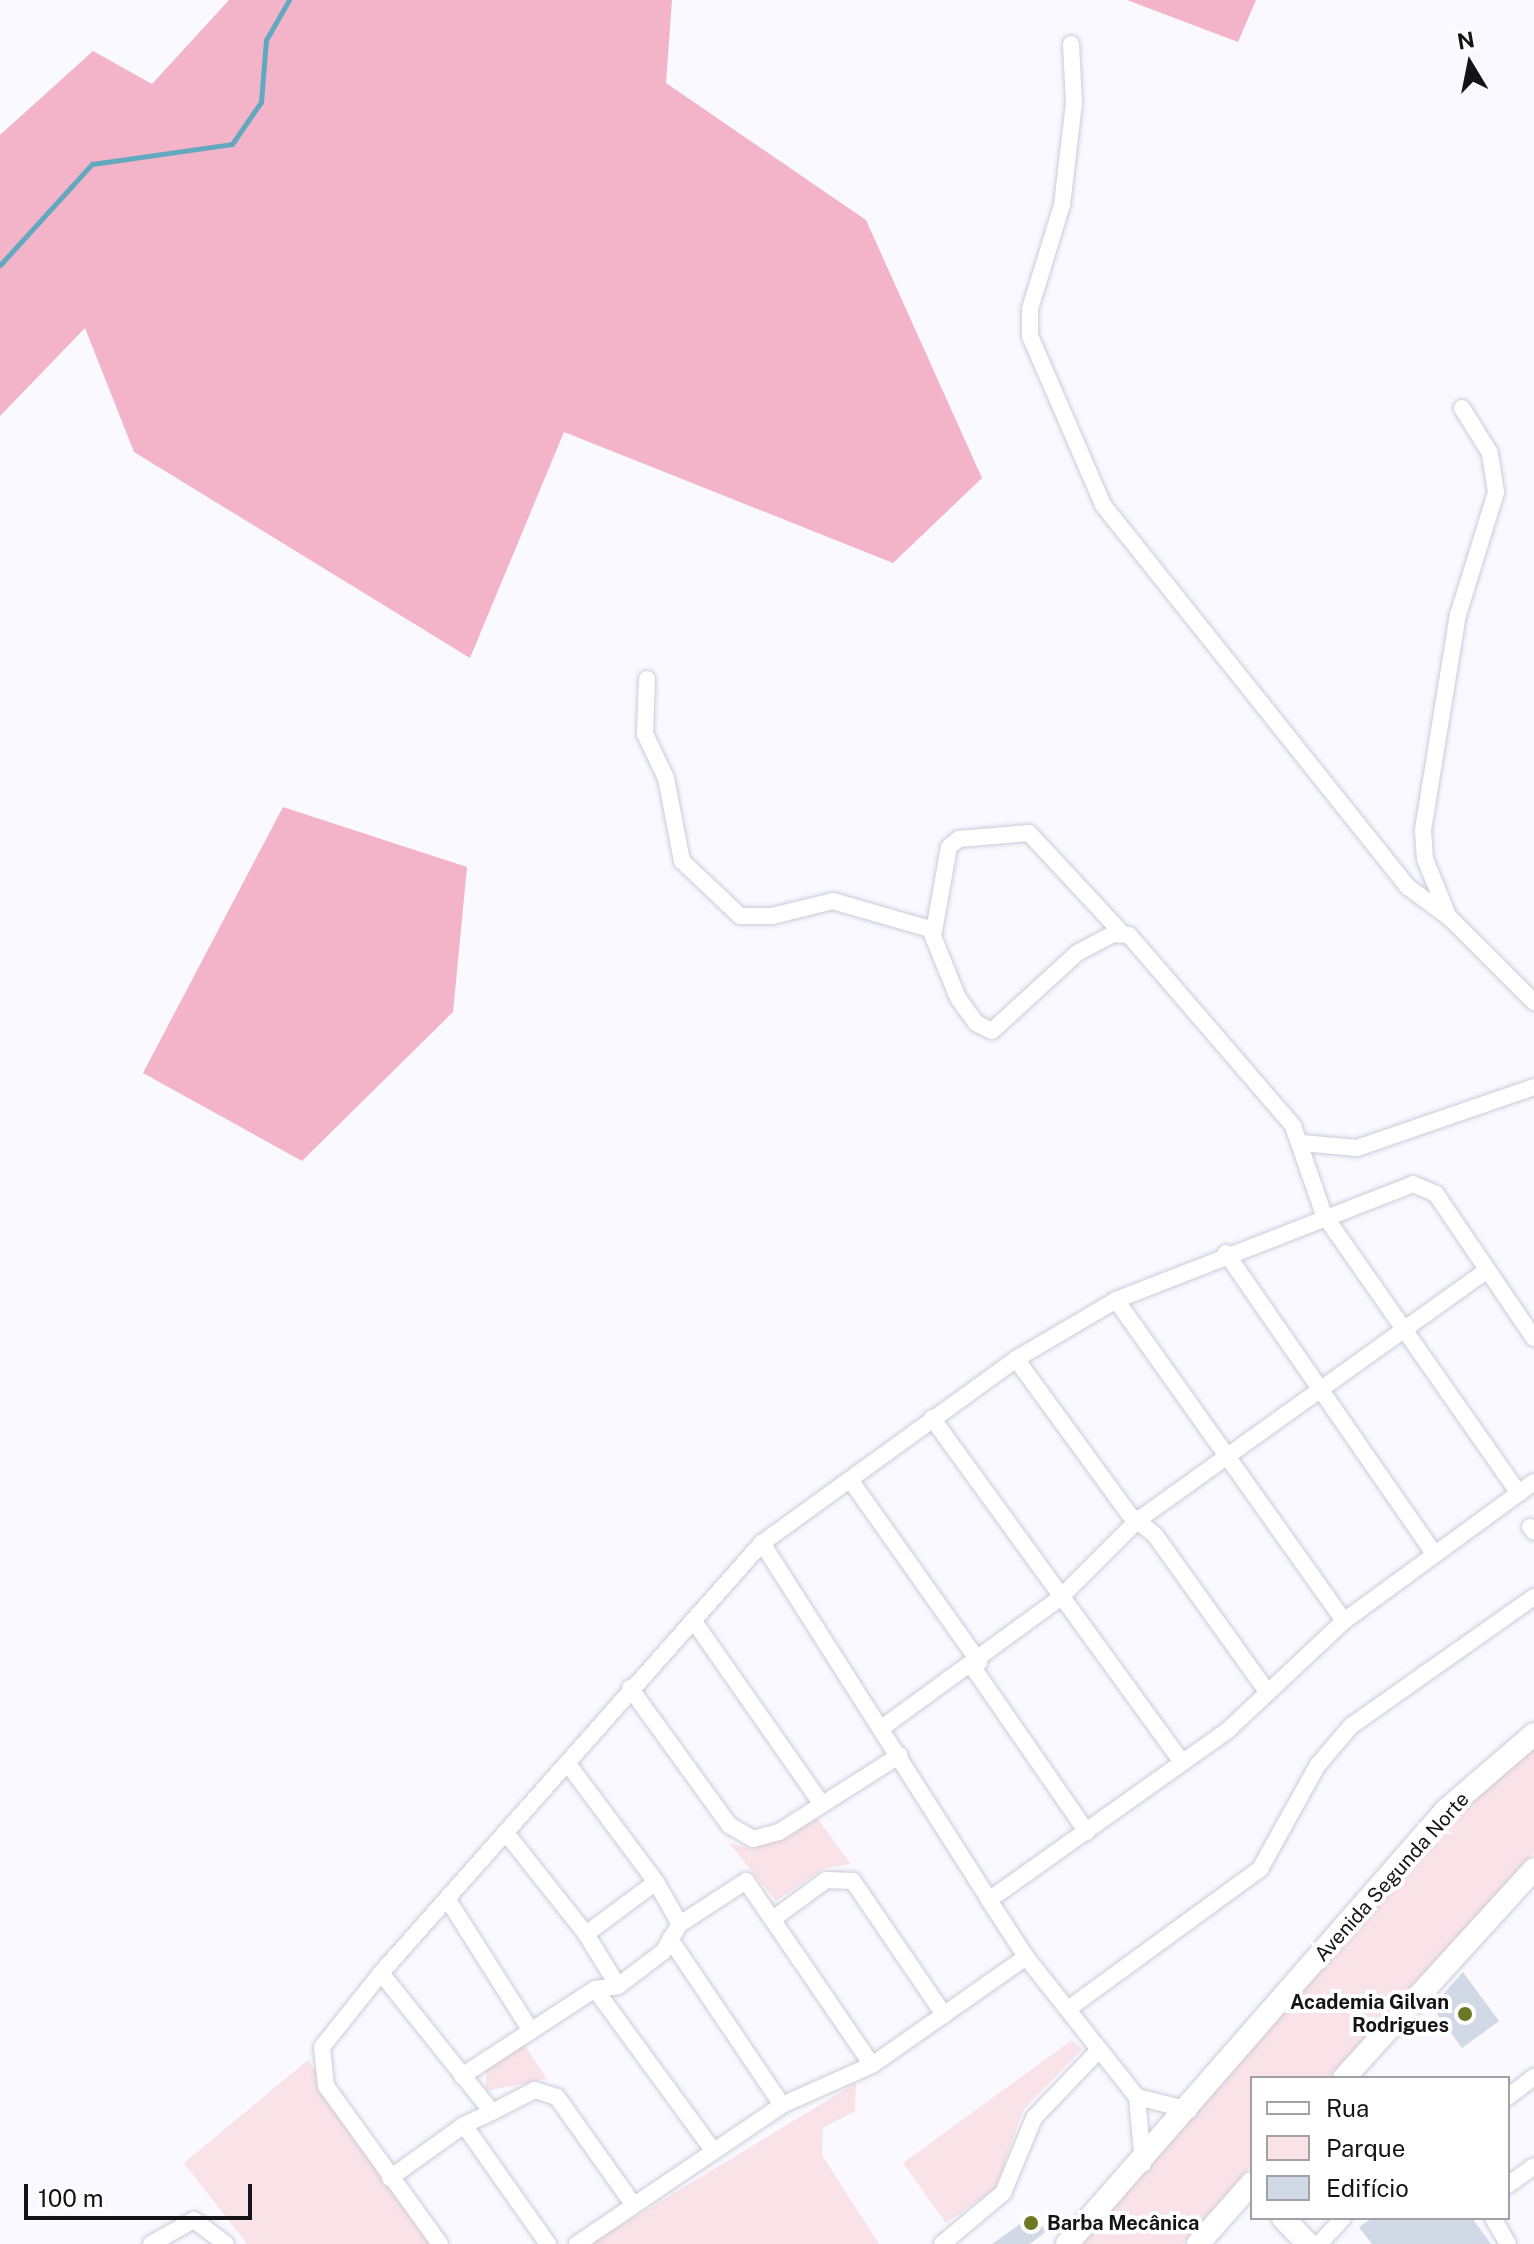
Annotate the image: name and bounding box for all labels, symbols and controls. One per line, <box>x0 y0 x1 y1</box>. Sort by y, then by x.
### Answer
north arrow <box>1430 24 1510 104</box>
text: N <box>1455 26 1477 55</box>
street label: Avenida Segunda Norte <box>1310 1788 1474 1966</box>
place label: Academia Gilvan Rodrigues <box>1290 1990 1449 2037</box>
marker: Academia Gilvan Rodrigues <box>1456 2005 1474 2023</box>
legend <box>1250 2076 1510 2220</box>
text: Rua <box>1326 2094 1369 2122</box>
text: Parque <box>1326 2134 1405 2162</box>
scale bar <box>28 2168 256 2218</box>
text: Edifício <box>1326 2174 1409 2202</box>
text: 100 m <box>38 2184 104 2212</box>
place label: Barba Mecânica <box>1047 2211 1199 2235</box>
marker: Barba Mecânica <box>1022 2214 1040 2232</box>

